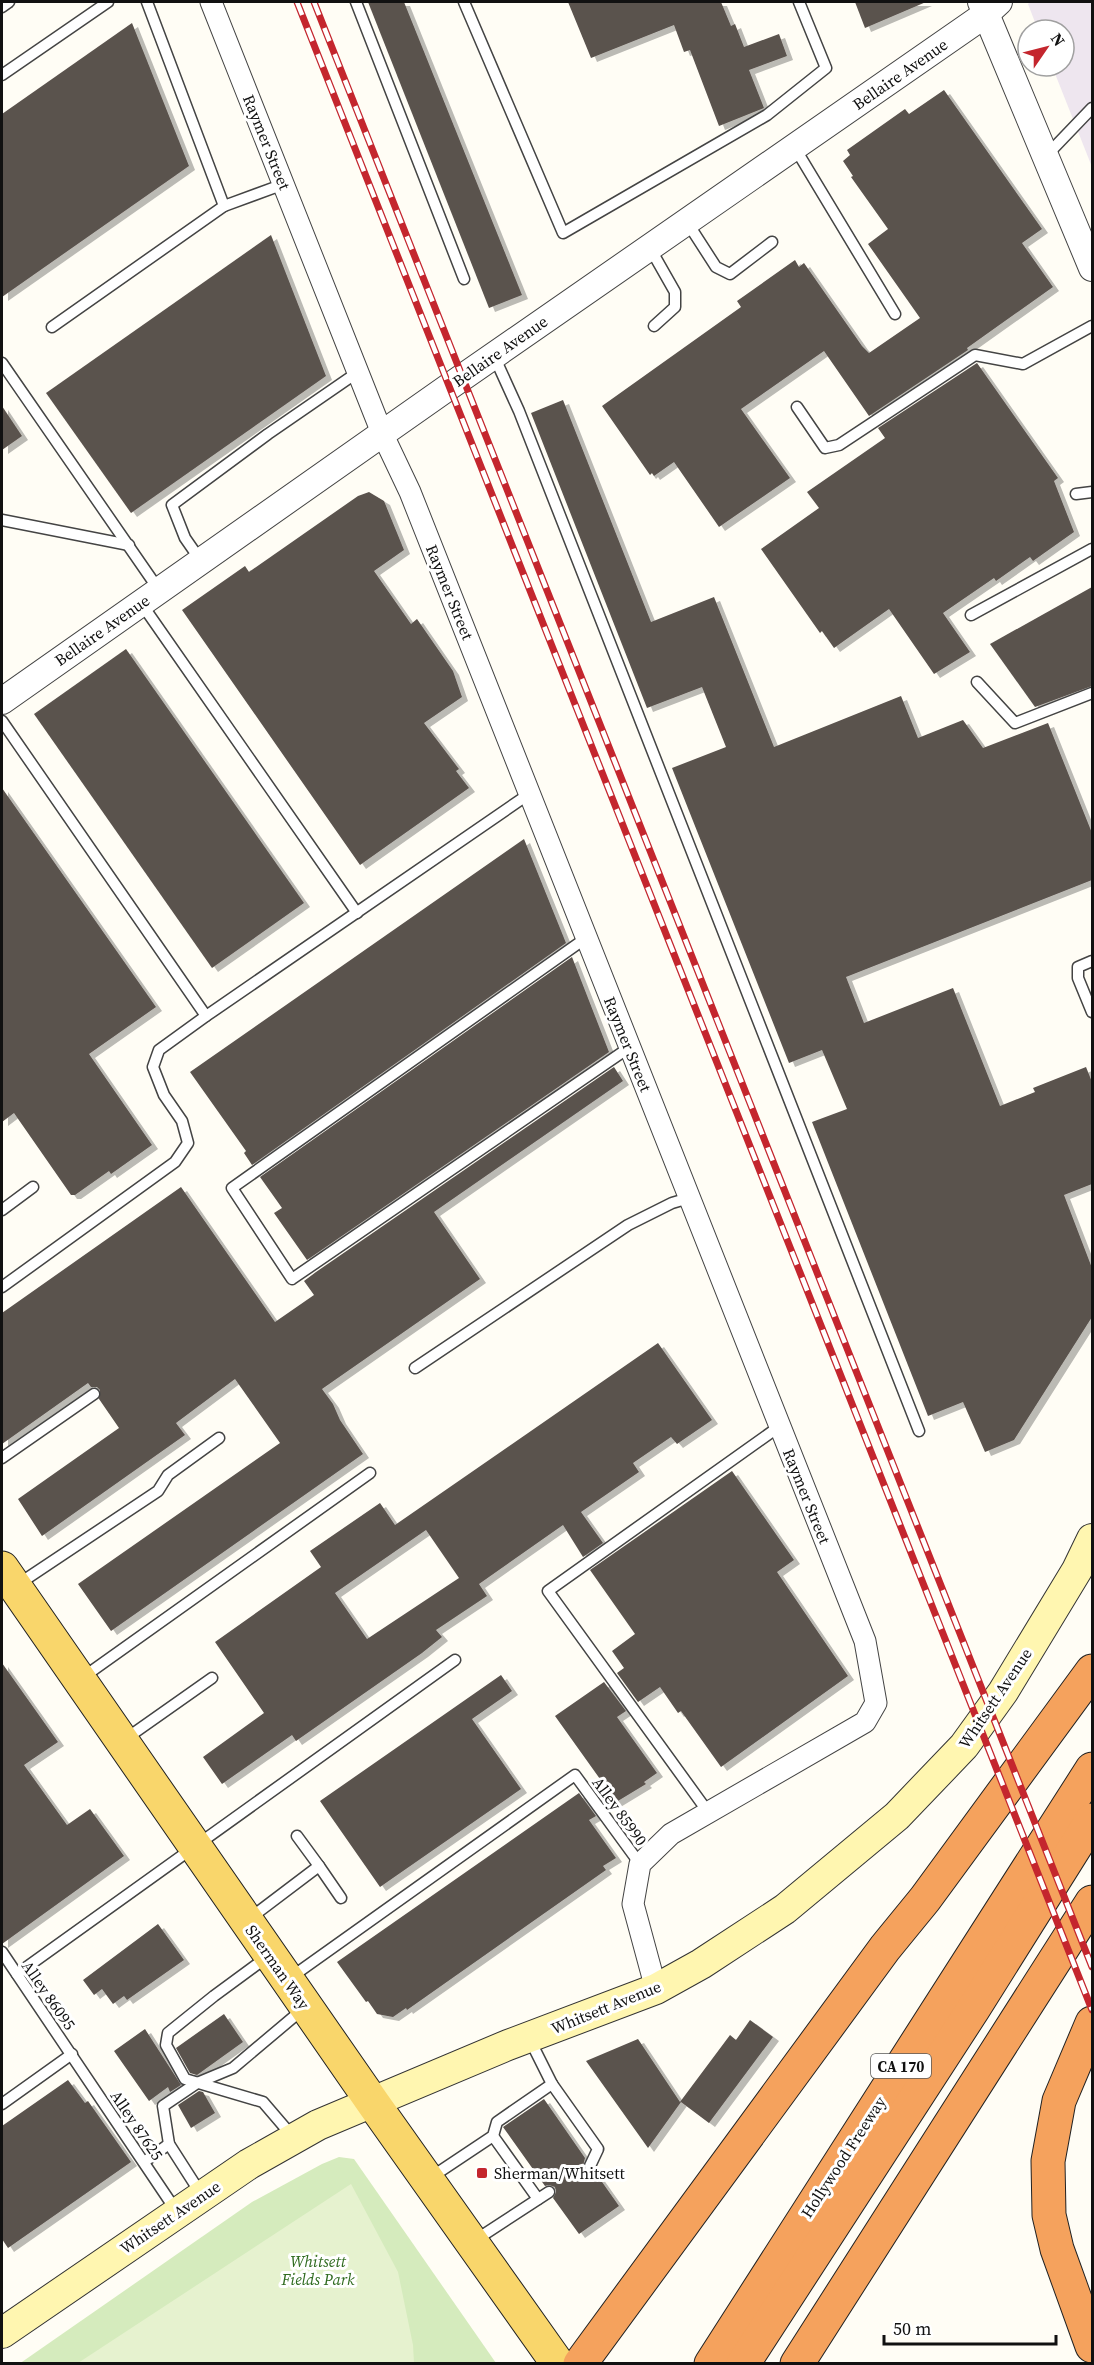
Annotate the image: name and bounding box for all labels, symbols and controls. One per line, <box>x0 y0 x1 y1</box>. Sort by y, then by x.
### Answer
north arrow <box>1016 18 1076 78</box>
text: N <box>1046 28 1071 51</box>
street label: Bellaire Avenue <box>848 33 952 115</box>
street label: Raymer Street <box>238 91 296 194</box>
street label: Bellaire Avenue <box>448 310 552 392</box>
street label: Raymer Street <box>421 541 479 644</box>
street label: Bellaire Avenue <box>50 589 154 671</box>
street label: Raymer Street <box>599 993 657 1096</box>
street label: Raymer Street <box>778 1445 836 1548</box>
street label: Whitsett Avenue <box>953 1643 1037 1753</box>
street label: Alley 85990 <box>588 1772 652 1850</box>
street label: Sherman Way <box>241 1920 316 2014</box>
street label: Alley 86095 <box>17 1956 81 2034</box>
street label: Whitsett Avenue <box>548 1975 664 2039</box>
road number: CA 170 <box>871 2054 931 2078</box>
street label: Alley 87625 <box>105 2086 169 2164</box>
street label: Hollywood Freeway <box>795 2091 891 2222</box>
place label: Sherman/Whitsett <box>494 2162 626 2184</box>
marker: Sherman/Whitsett <box>475 2166 489 2180</box>
street label: Whitsett Avenue <box>115 2175 225 2259</box>
park label: Whitsett Fields Park <box>281 2250 355 2290</box>
scale bar <box>884 2308 1056 2346</box>
text: 50 m <box>893 2316 931 2341</box>

